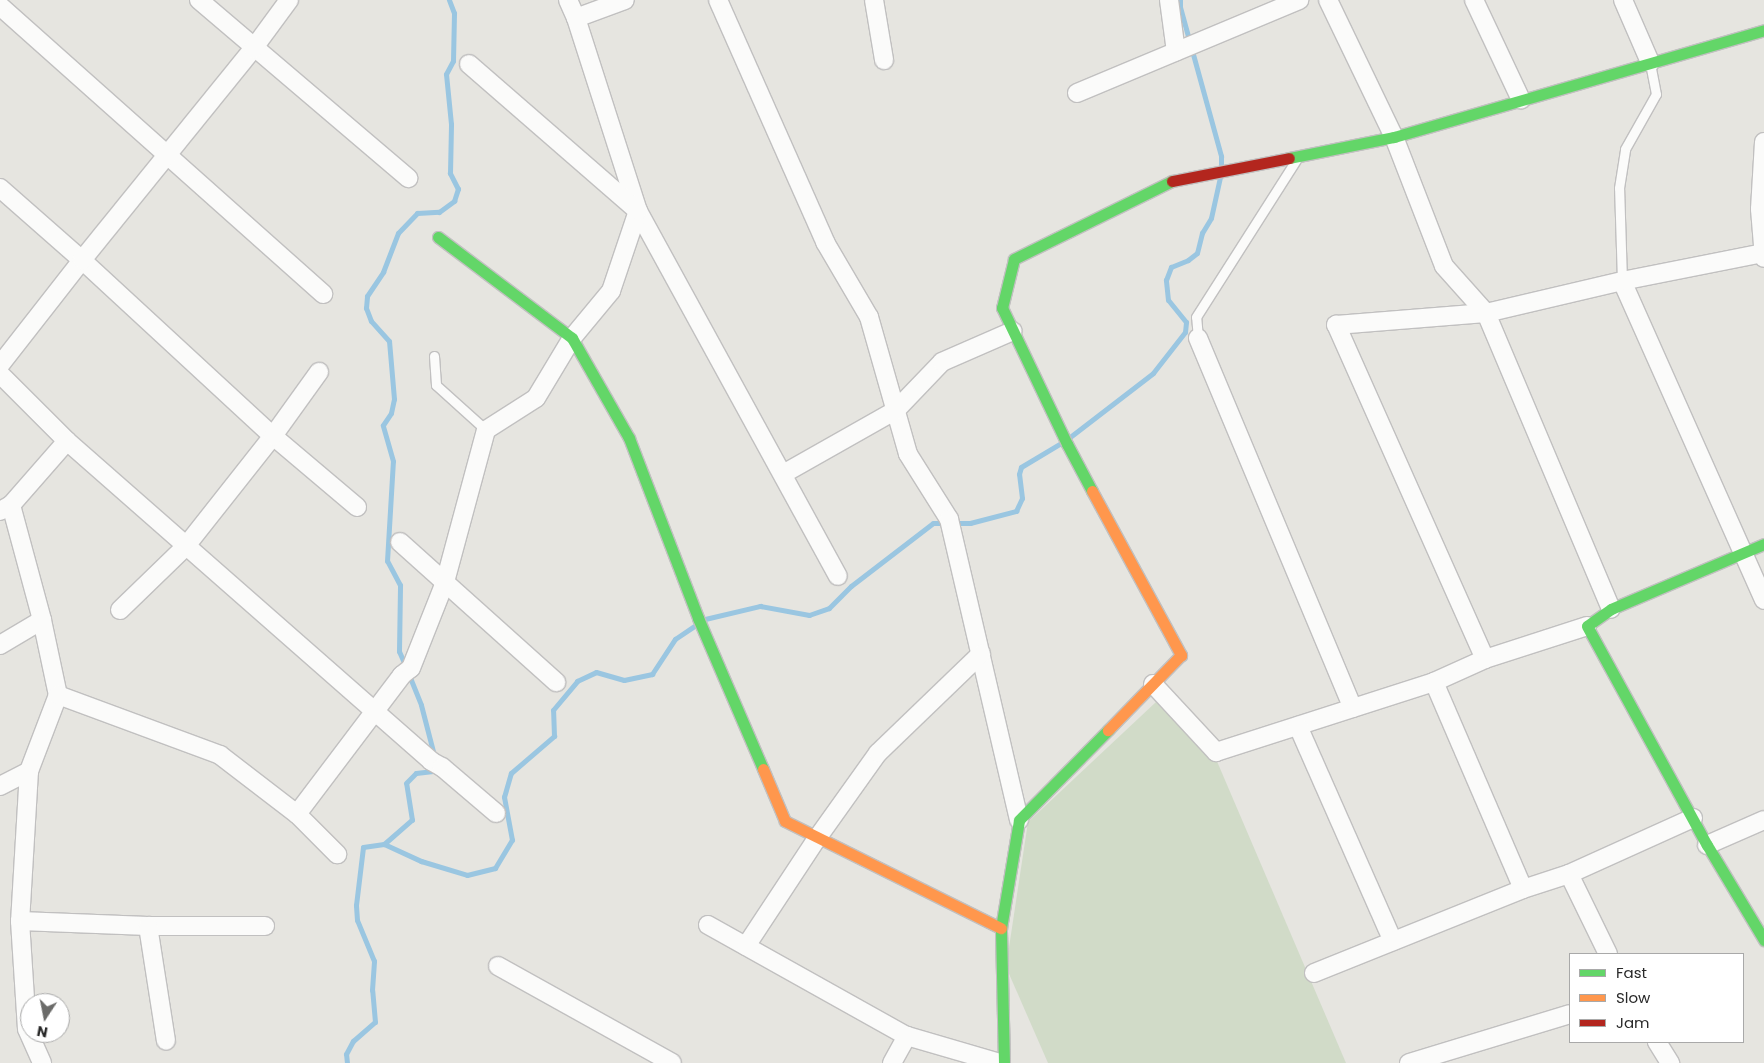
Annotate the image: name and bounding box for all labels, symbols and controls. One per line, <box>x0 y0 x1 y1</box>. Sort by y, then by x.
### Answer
legend <box>1569 953 1744 1043</box>
text: Fast <box>1616 962 1647 983</box>
text: Slow <box>1616 987 1650 1008</box>
north arrow <box>20 993 70 1043</box>
text: Jam <box>1616 1012 1650 1033</box>
text: N <box>35 1021 49 1043</box>

